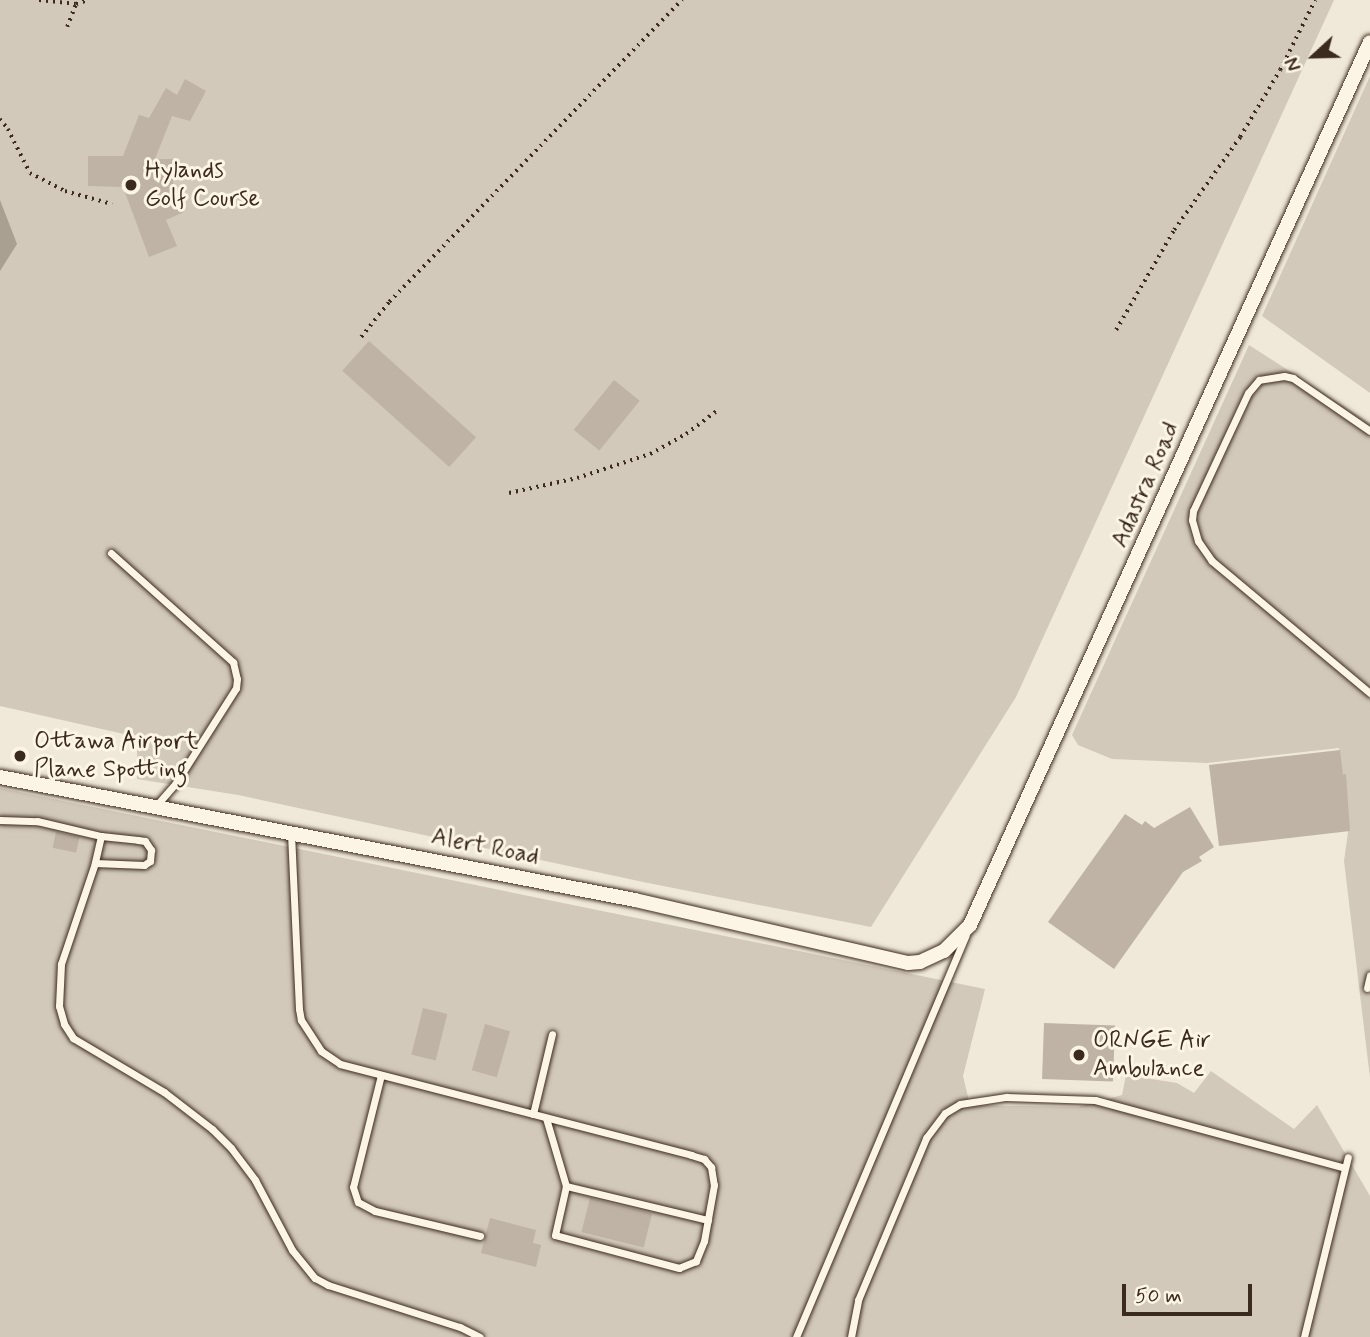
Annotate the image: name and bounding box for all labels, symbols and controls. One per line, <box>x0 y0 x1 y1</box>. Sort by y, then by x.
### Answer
north arrow <box>1279 21 1349 91</box>
text: N <box>1280 54 1308 75</box>
place label: Hylands Golf Course <box>145 157 260 213</box>
marker: Hylands Golf Course <box>123 177 139 193</box>
street label: Adastra Road <box>1106 419 1186 551</box>
place label: Ottawa Airport Plane Spotting <box>34 728 199 784</box>
marker: Ottawa Airport Plane Spotting <box>12 748 28 764</box>
street label: Alert Road <box>429 822 541 872</box>
place label: ORNGE Air Ambulance <box>1093 1027 1212 1083</box>
marker: ORNGE Air Ambulance <box>1071 1047 1087 1063</box>
scale bar <box>1125 1270 1254 1314</box>
text: 50 m <box>1135 1282 1182 1310</box>

